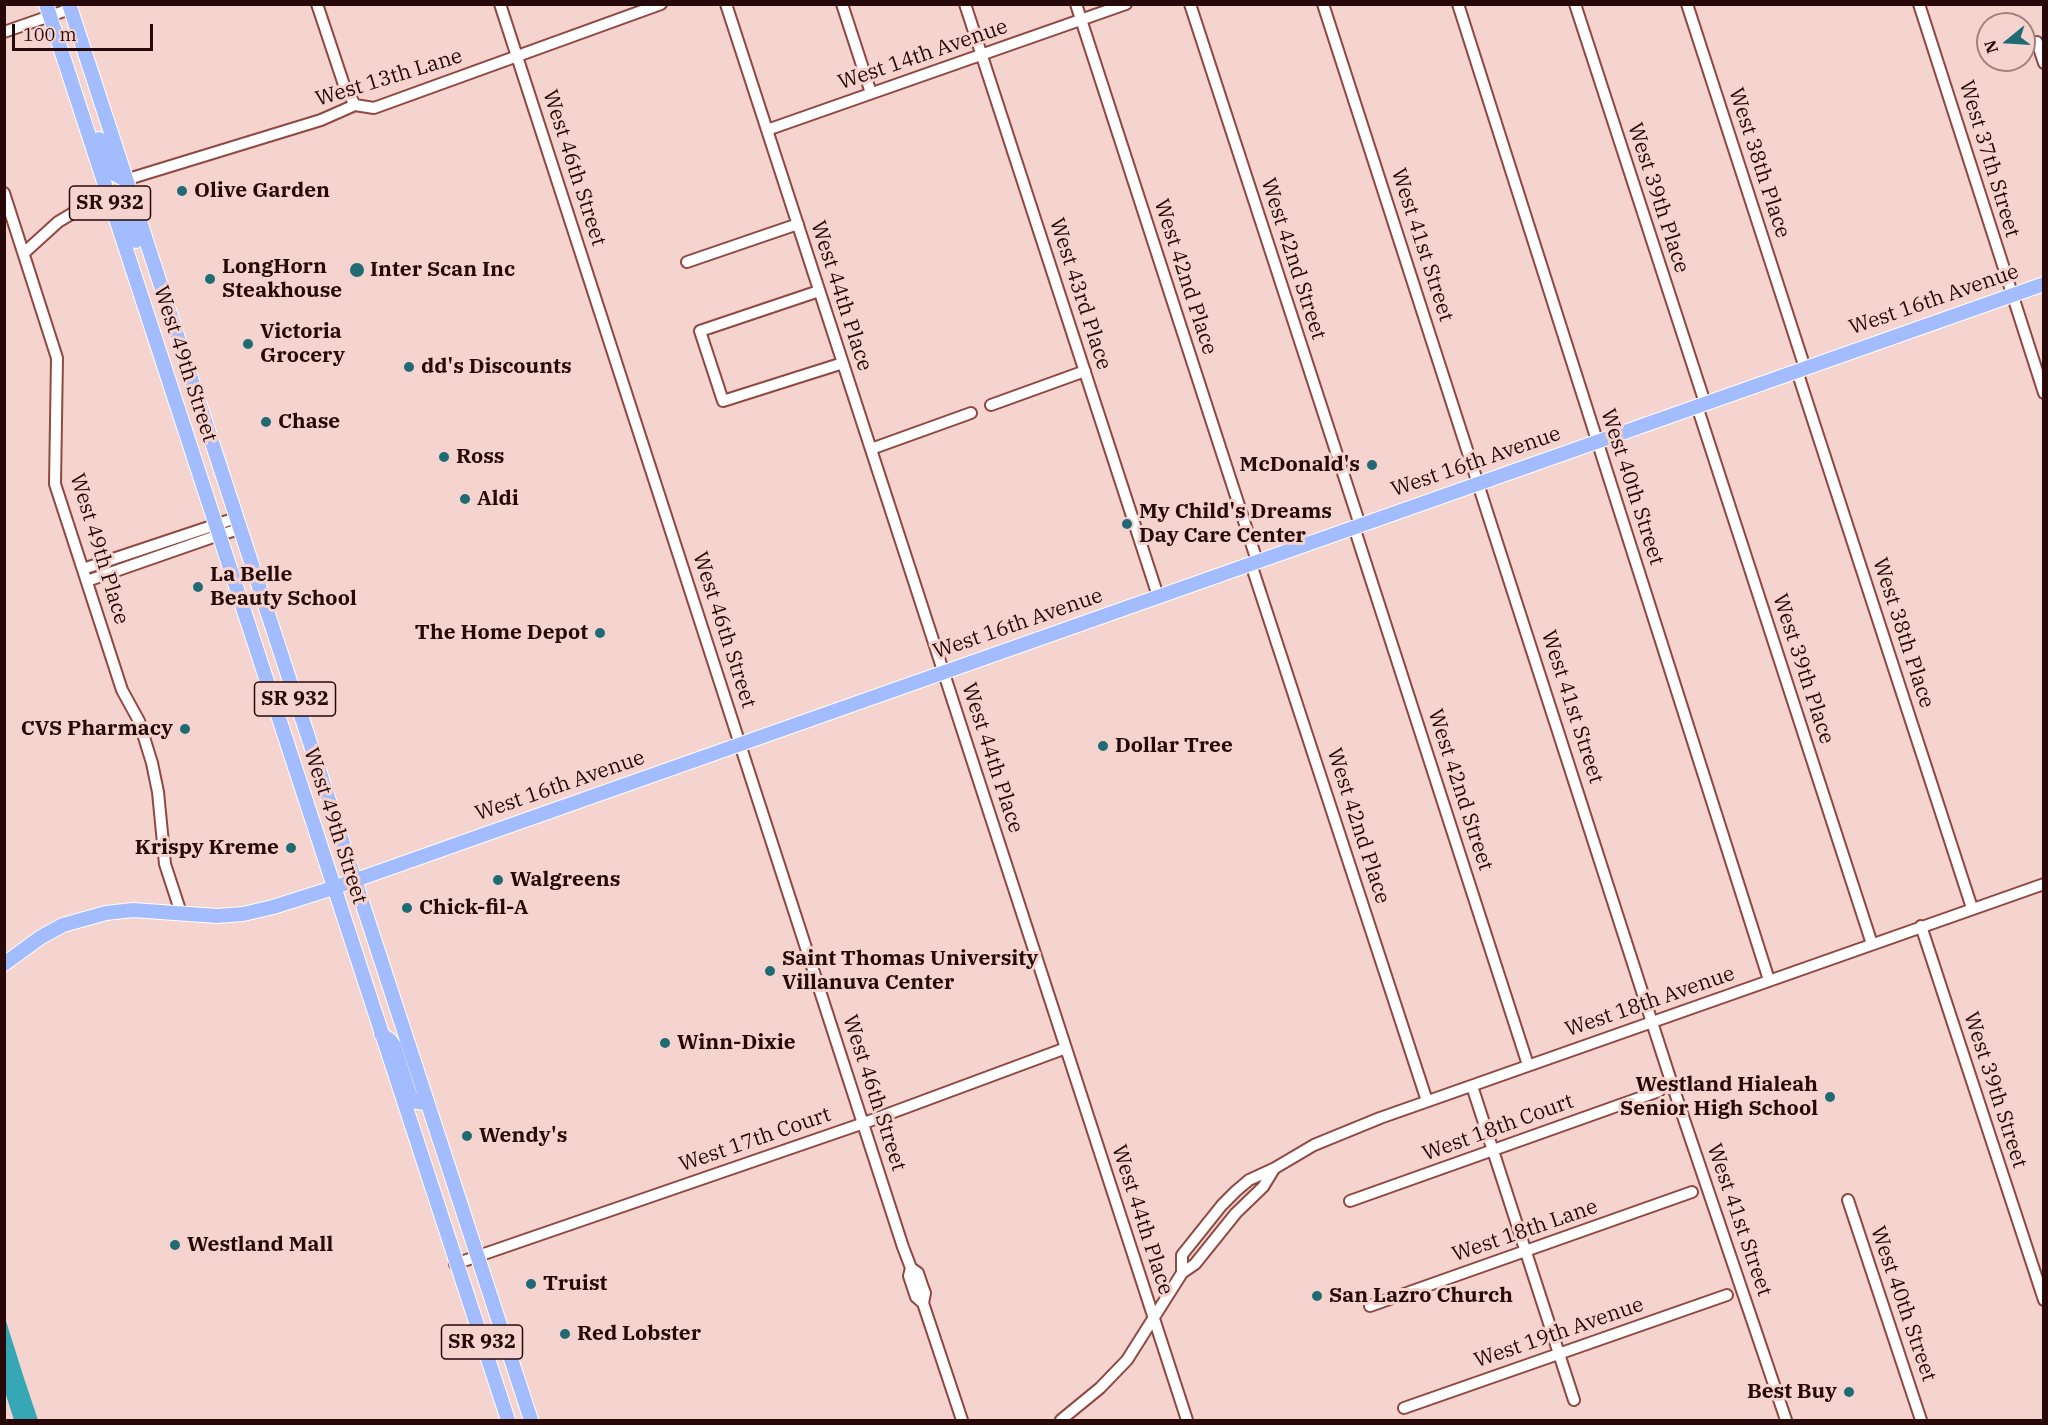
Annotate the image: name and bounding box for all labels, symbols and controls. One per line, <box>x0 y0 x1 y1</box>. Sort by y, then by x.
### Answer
scale bar <box>15 12 156 50</box>
north arrow <box>1976 12 2036 72</box>
street label: West 14th Avenue <box>835 14 1011 96</box>
text: 100 m <box>23 23 77 46</box>
text: N <box>1979 38 2002 56</box>
street label: West 13th Lane <box>313 44 465 112</box>
street label: West 37th Street <box>1953 78 2025 240</box>
street label: West 38th Place <box>1723 85 1795 241</box>
street label: West 46th Street <box>537 87 611 249</box>
street label: West 39th Place <box>1622 120 1694 276</box>
street label: West 41st Street <box>1385 165 1459 325</box>
street label: West 42nd Street <box>1255 175 1331 343</box>
place label: Olive Garden <box>194 178 330 204</box>
marker: Olive Garden <box>175 184 189 198</box>
road number: SR 932 <box>70 186 150 220</box>
street label: West 42nd Place <box>1148 196 1222 358</box>
street label: West 43rd Place <box>1044 215 1116 373</box>
street label: West 44th Place <box>805 218 877 374</box>
place label: LongHorn Steakhouse <box>222 254 342 304</box>
place label: Inter Scan Inc <box>370 257 515 283</box>
street label: West 16th Avenue <box>1846 259 2022 341</box>
marker: Inter Scan Inc <box>348 261 366 279</box>
marker: LongHorn Steakhouse <box>203 272 217 286</box>
street label: West 49th Street <box>148 283 222 445</box>
place label: Victoria Grocery <box>260 319 345 369</box>
marker: Victoria Grocery <box>241 337 255 351</box>
place label: dd's Discounts <box>421 354 572 380</box>
marker: dd's Discounts <box>402 360 416 374</box>
street label: West 40th Street <box>1595 406 1669 568</box>
place label: Chase <box>278 409 340 435</box>
marker: Chase <box>259 415 273 429</box>
street label: West 16th Avenue <box>1388 421 1564 503</box>
place label: Ross <box>456 444 504 470</box>
marker: Ross <box>437 450 451 464</box>
place label: McDonald's <box>1240 452 1360 478</box>
marker: McDonald's <box>1365 458 1379 472</box>
street label: West 49th Place <box>64 471 134 627</box>
place label: Aldi <box>477 486 519 512</box>
marker: Aldi <box>458 492 472 506</box>
place label: My Child's Dreams Day Care Center <box>1139 499 1332 549</box>
marker: My Child's Dreams Day Care Center <box>1120 517 1134 531</box>
street label: West 46th Street <box>687 549 761 711</box>
street label: West 38th Place <box>1867 555 1939 711</box>
place label: La Belle Beauty School <box>210 562 357 612</box>
marker: La Belle Beauty School <box>191 580 205 594</box>
street label: West 16th Avenue <box>930 583 1106 665</box>
street label: West 39th Place <box>1767 591 1839 747</box>
place label: The Home Depot <box>415 620 588 646</box>
marker: The Home Depot <box>593 626 607 640</box>
street label: West 41st Street <box>1535 627 1609 787</box>
street label: West 44th Place <box>956 680 1028 836</box>
road number: SR 932 <box>254 682 336 716</box>
street label: West 42nd Street <box>1422 706 1498 874</box>
place label: CVS Pharmacy <box>21 716 173 742</box>
marker: CVS Pharmacy <box>178 722 192 736</box>
place label: Dollar Tree <box>1115 733 1233 759</box>
marker: Dollar Tree <box>1096 739 1110 753</box>
street label: West 49th Street <box>298 745 372 907</box>
street label: West 16th Avenue <box>472 745 648 827</box>
street label: West 42nd Place <box>1321 745 1395 907</box>
place label: Krispy Kreme <box>135 835 279 861</box>
marker: Krispy Kreme <box>284 841 298 855</box>
place label: Walgreens <box>510 867 620 893</box>
marker: Walgreens <box>491 873 505 887</box>
place label: Chick-fil-A <box>419 895 528 921</box>
marker: Chick-fil-A <box>400 901 414 915</box>
place label: Saint Thomas University Villanuva Center <box>782 946 1038 996</box>
street label: West 18th Avenue <box>1562 961 1738 1043</box>
marker: Saint Thomas University Villanuva Center <box>763 964 777 978</box>
street label: West 39th Street <box>1958 1009 2032 1171</box>
street label: West 46th Street <box>837 1012 911 1174</box>
place label: Winn-Dixie <box>677 1030 796 1056</box>
marker: Winn-Dixie <box>658 1036 672 1050</box>
place label: Westland Hialeah Senior High School <box>1620 1072 1818 1122</box>
street label: West 18th Court <box>1419 1089 1577 1167</box>
marker: Westland Hialeah Senior High School <box>1823 1090 1837 1104</box>
street label: West 17th Court <box>676 1102 834 1178</box>
place label: Wendy's <box>479 1123 567 1149</box>
marker: Wendy's <box>460 1129 474 1143</box>
street label: West 41st Street <box>1701 1140 1777 1300</box>
street label: West 44th Place <box>1106 1142 1178 1298</box>
street label: West 18th Lane <box>1449 1194 1601 1268</box>
street label: West 40th Street <box>1865 1223 1941 1385</box>
place label: Westland Mall <box>187 1232 333 1258</box>
marker: Westland Mall <box>168 1238 182 1252</box>
place label: Truist <box>543 1271 607 1297</box>
marker: Truist <box>524 1277 538 1291</box>
place label: San Lazro Church <box>1329 1283 1513 1309</box>
marker: San Lazro Church <box>1310 1289 1324 1303</box>
street label: West 19th Avenue <box>1471 1292 1647 1374</box>
place label: Red Lobster <box>577 1321 701 1347</box>
road number: SR 932 <box>442 1325 522 1359</box>
marker: Red Lobster <box>558 1327 572 1341</box>
place label: Best Buy <box>1747 1379 1837 1405</box>
marker: Best Buy <box>1842 1385 1856 1399</box>

